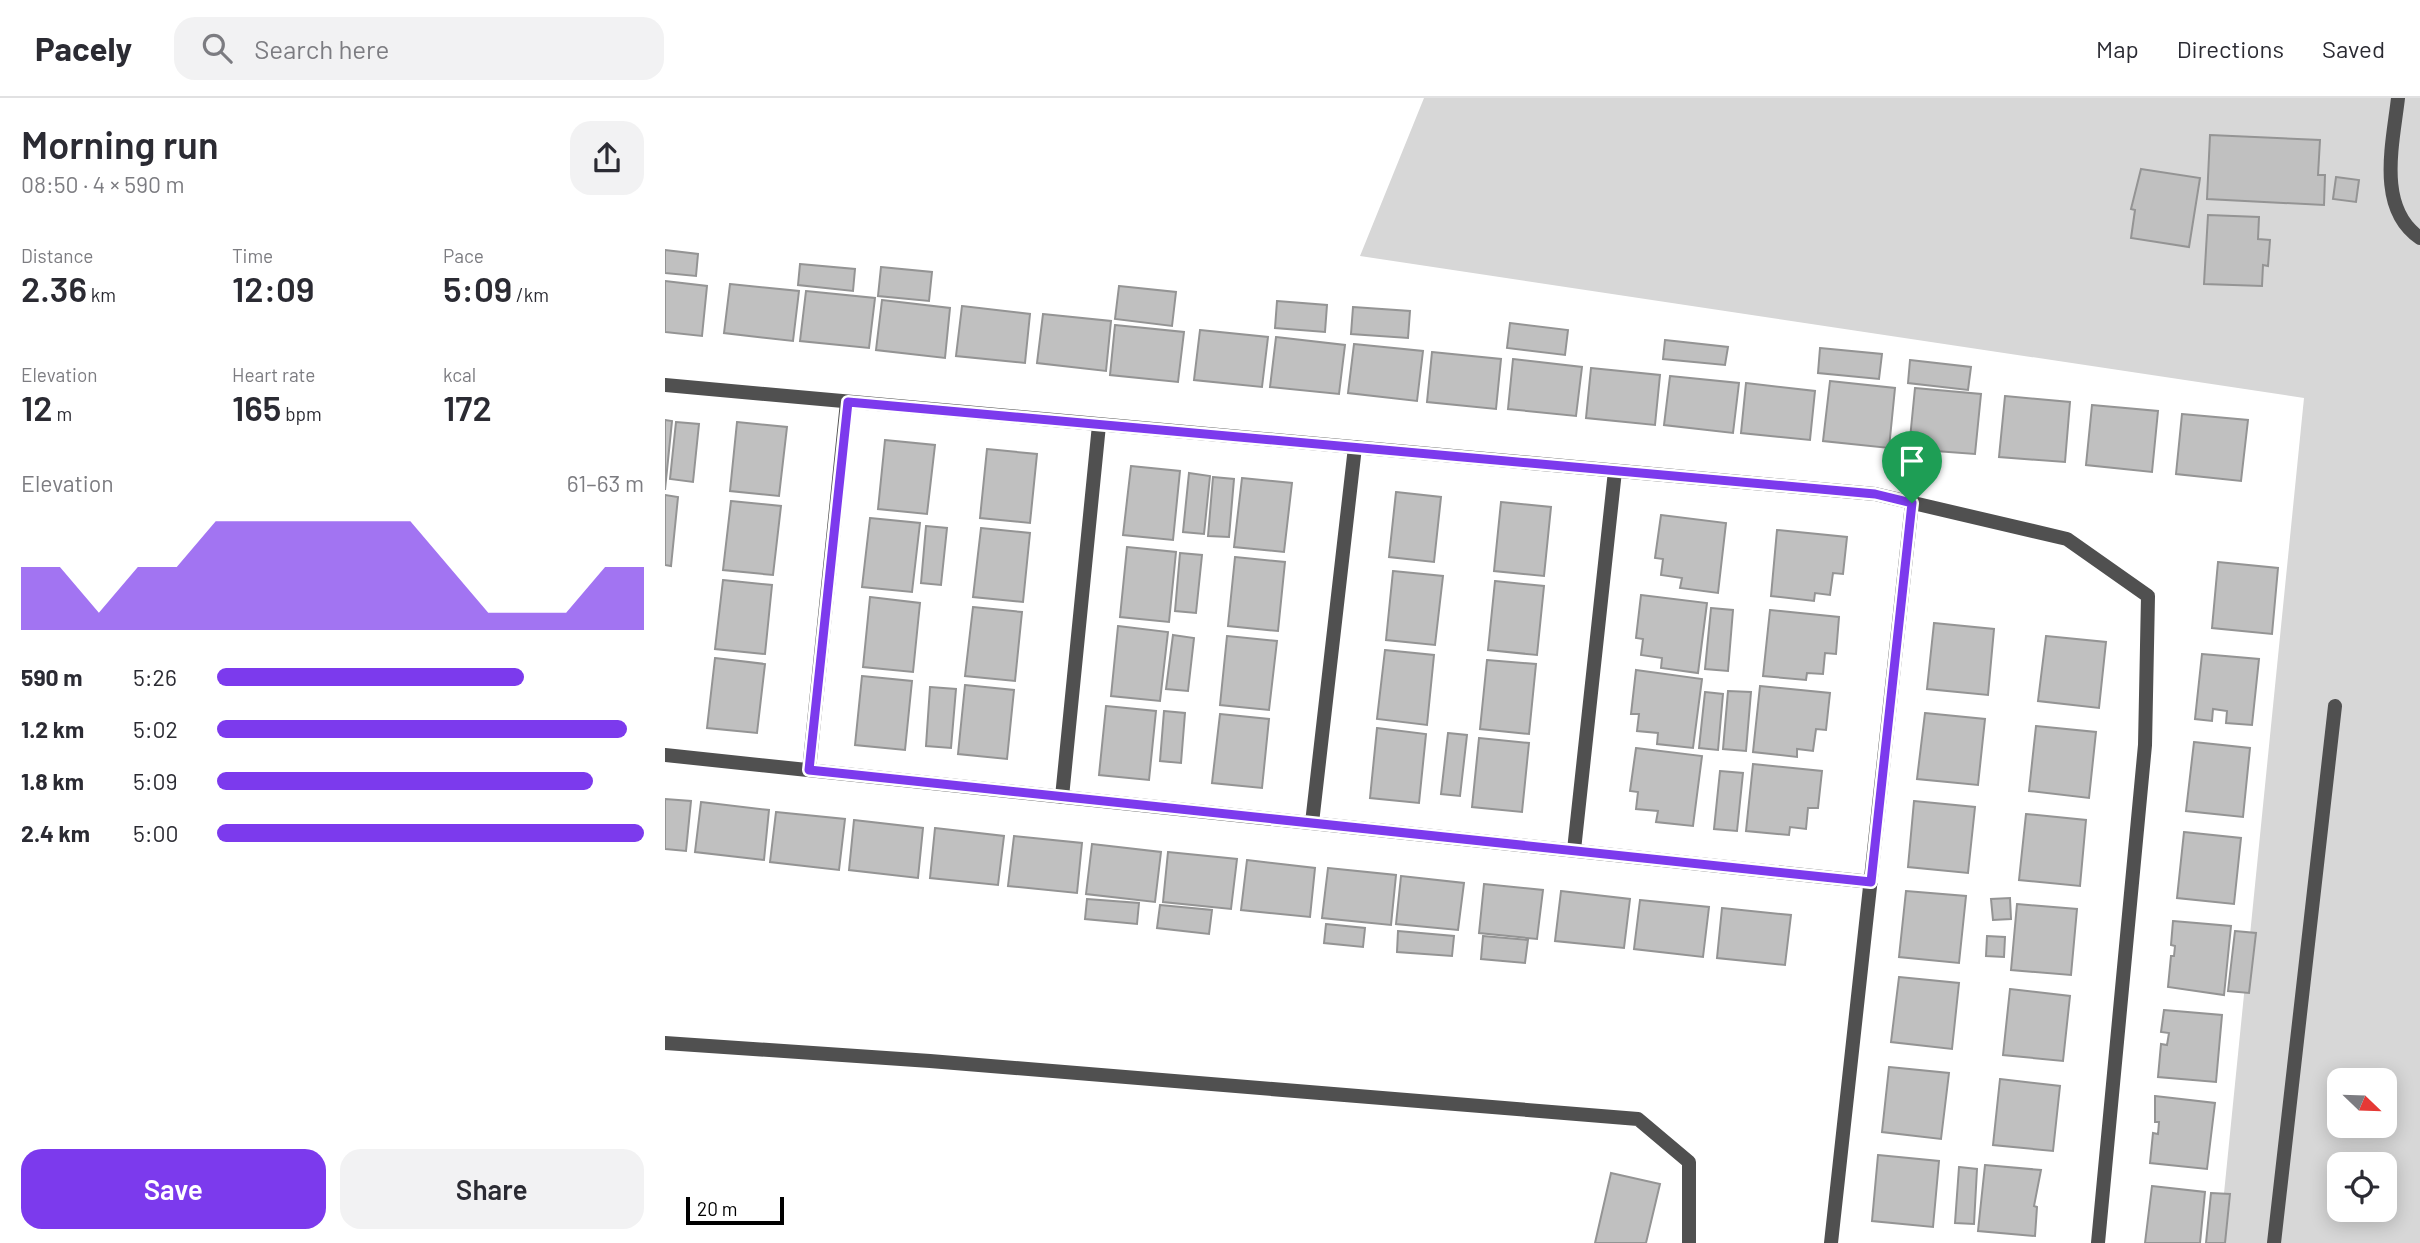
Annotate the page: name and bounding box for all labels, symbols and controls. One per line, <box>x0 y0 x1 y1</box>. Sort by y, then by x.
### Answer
search box <box>174 17 664 80</box>
text: Pacely <box>35 28 132 68</box>
icon: search <box>198 29 236 67</box>
text: Search here <box>254 33 389 64</box>
text: Map <box>2096 34 2139 63</box>
text: Directions <box>2177 34 2284 63</box>
text: Saved <box>2322 34 2385 63</box>
text: Morning run <box>21 121 219 167</box>
button: share <box>570 121 644 195</box>
text: 08:50 · 4 × 590 m <box>21 170 185 198</box>
text: Distance <box>21 244 93 267</box>
text: Time <box>232 244 273 267</box>
text: Pace <box>443 244 484 267</box>
text: 2.36 <box>21 267 87 309</box>
text: 12:09 <box>232 267 314 309</box>
text: 5:09 <box>443 267 512 309</box>
text: km <box>87 283 116 306</box>
text: /km <box>512 283 549 306</box>
text: Elevation <box>21 363 98 386</box>
text: Heart rate <box>232 363 315 386</box>
text: kcal <box>443 363 476 386</box>
text: 12 <box>21 386 53 428</box>
text: 165 <box>232 386 281 428</box>
text: 172 <box>443 386 492 428</box>
text: m <box>53 402 72 425</box>
text: bpm <box>281 402 322 425</box>
pin <box>1882 431 1942 503</box>
icon: arrive <box>1893 442 1931 480</box>
text: Elevation <box>21 469 114 497</box>
text: 61–63 m <box>567 469 644 497</box>
text: 590 m <box>21 663 83 691</box>
text: 5:26 <box>133 663 177 691</box>
text: 1.2 km <box>21 715 84 743</box>
text: 5:02 <box>133 715 178 743</box>
text: 1.8 km <box>21 767 84 795</box>
text: 5:09 <box>133 767 178 795</box>
text: 2.4 km <box>21 819 90 847</box>
text: 5:00 <box>133 819 179 847</box>
north arrow <box>2327 1068 2397 1138</box>
map controls <box>2327 1068 2397 1222</box>
button: Save <box>21 1149 326 1229</box>
button: Share <box>340 1149 644 1229</box>
button: locate <box>2327 1152 2397 1222</box>
scale bar <box>686 1194 784 1226</box>
text: 20 m <box>697 1197 737 1220</box>

